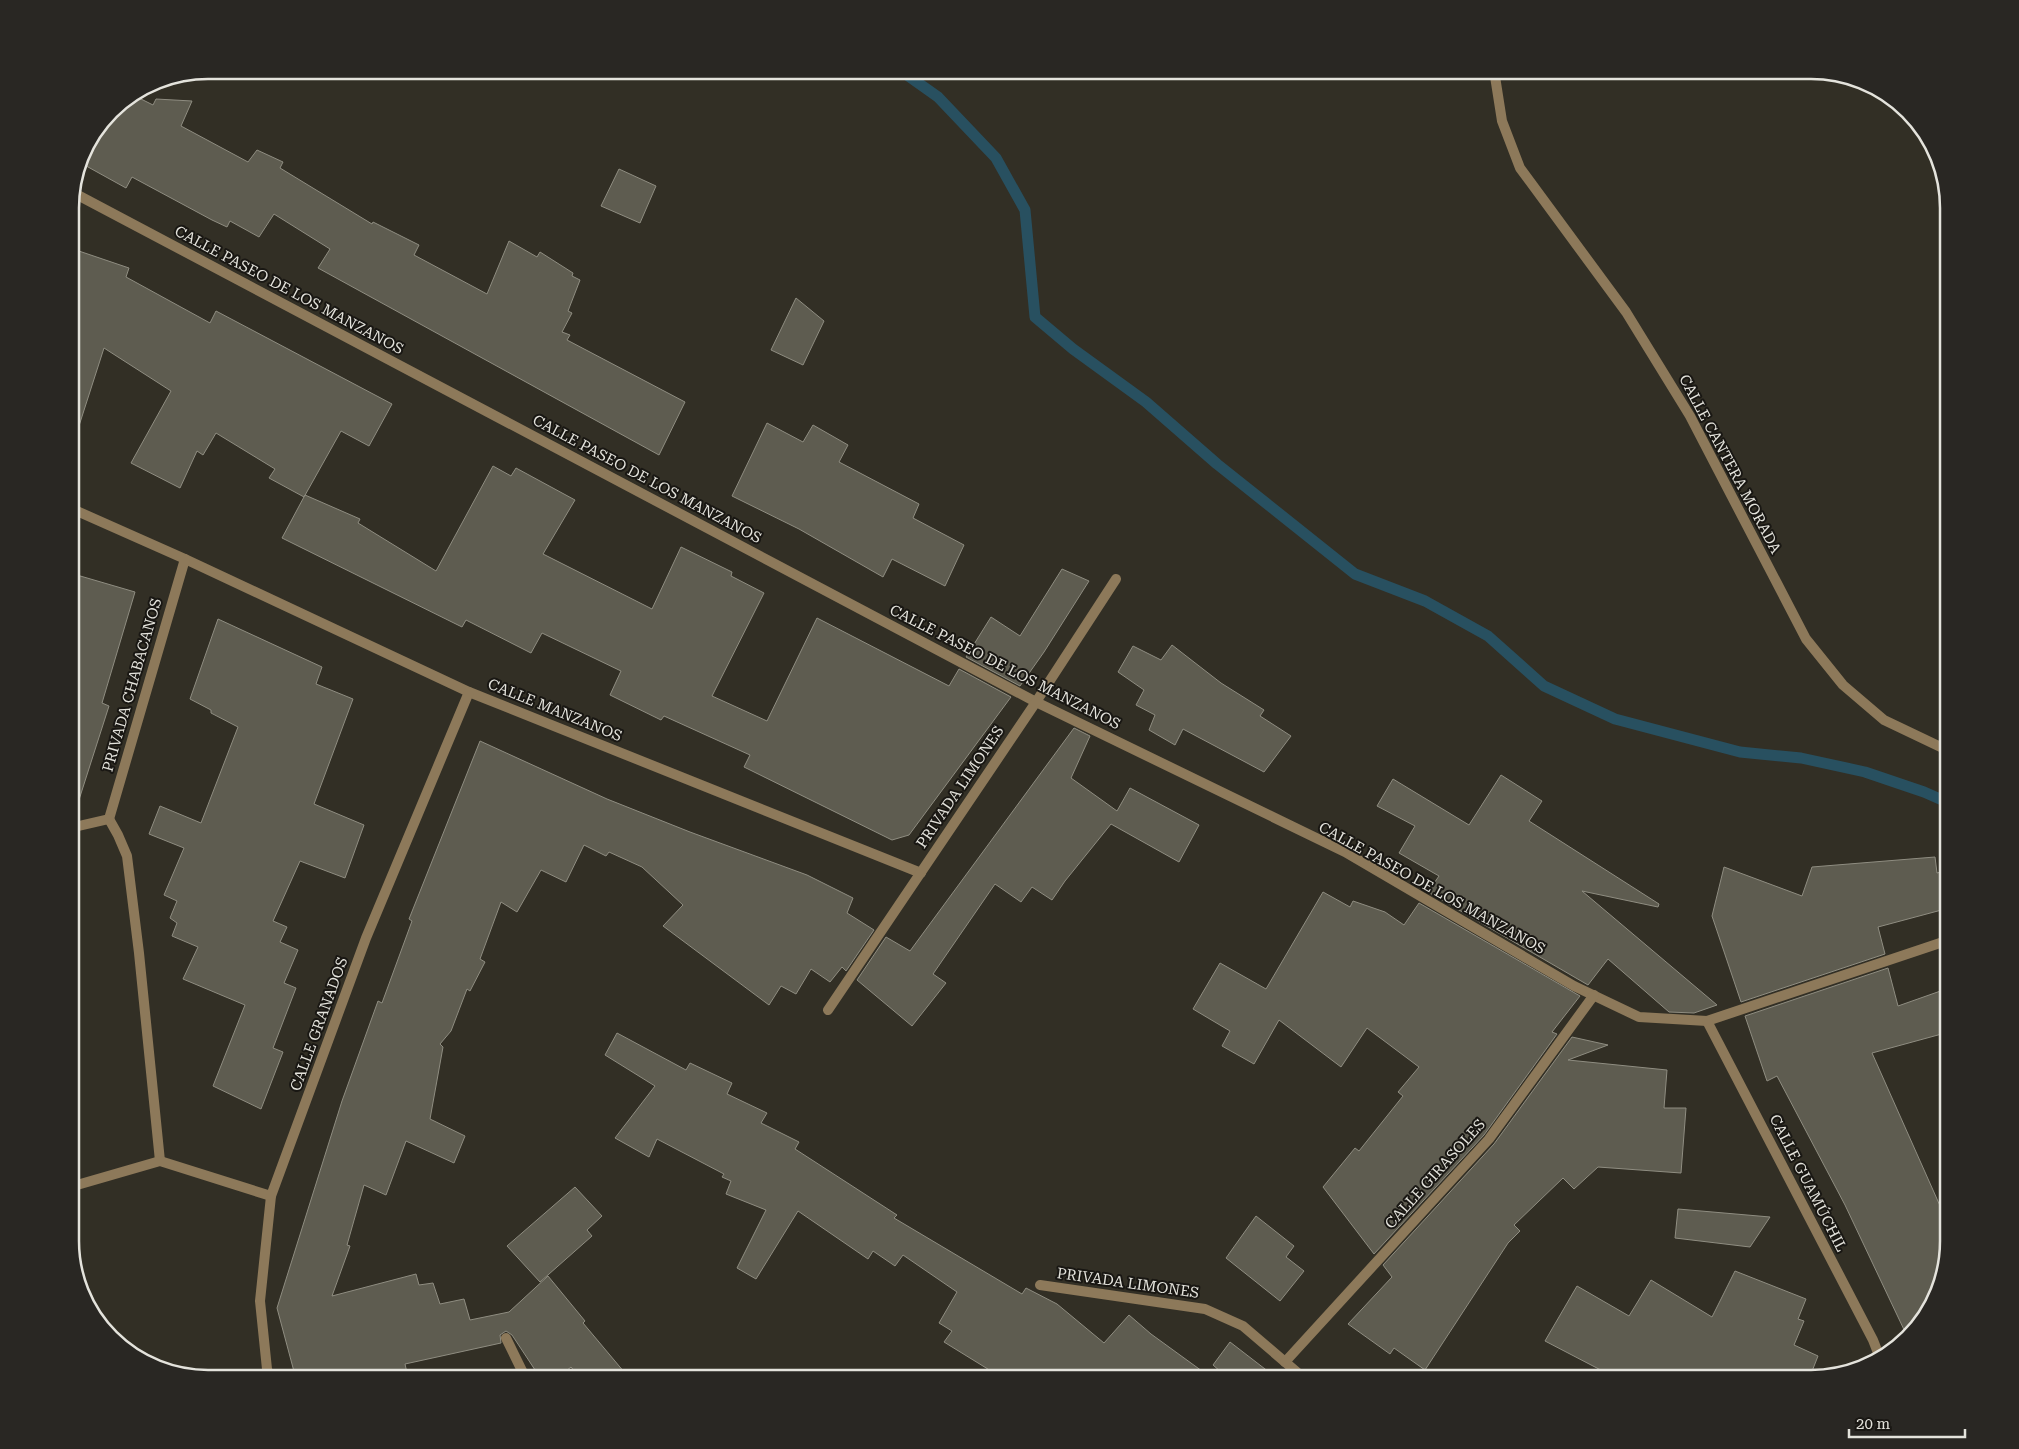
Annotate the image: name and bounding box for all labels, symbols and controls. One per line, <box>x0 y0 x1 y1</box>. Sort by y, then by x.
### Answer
street label: CALLE PASEO DE LOS MANZANOS <box>172 222 406 358</box>
street label: CALLE CANTERA MORADA <box>1675 371 1785 557</box>
street label: CALLE PASEO DE LOS MANZANOS <box>530 411 764 547</box>
street label: PRIVADA CHABACANOS <box>99 596 165 774</box>
street label: CALLE PASEO DE LOS MANZANOS <box>887 601 1123 733</box>
street label: CALLE MANZANOS <box>485 675 625 745</box>
street label: PRIVADA LIMONES <box>912 723 1008 851</box>
street label: CALLE PASEO DE LOS MANZANOS <box>1315 818 1549 958</box>
street label: CALLE GRANADOS <box>286 955 352 1093</box>
street label: CALLE GUAMÚCHIL <box>1766 1111 1851 1255</box>
street label: CALLE GIRASOLES <box>1381 1115 1489 1233</box>
street label: PRIVADA LIMONES <box>1056 1264 1200 1302</box>
scale bar <box>1849 1406 1965 1438</box>
text: 20 m <box>1856 1415 1891 1433</box>

